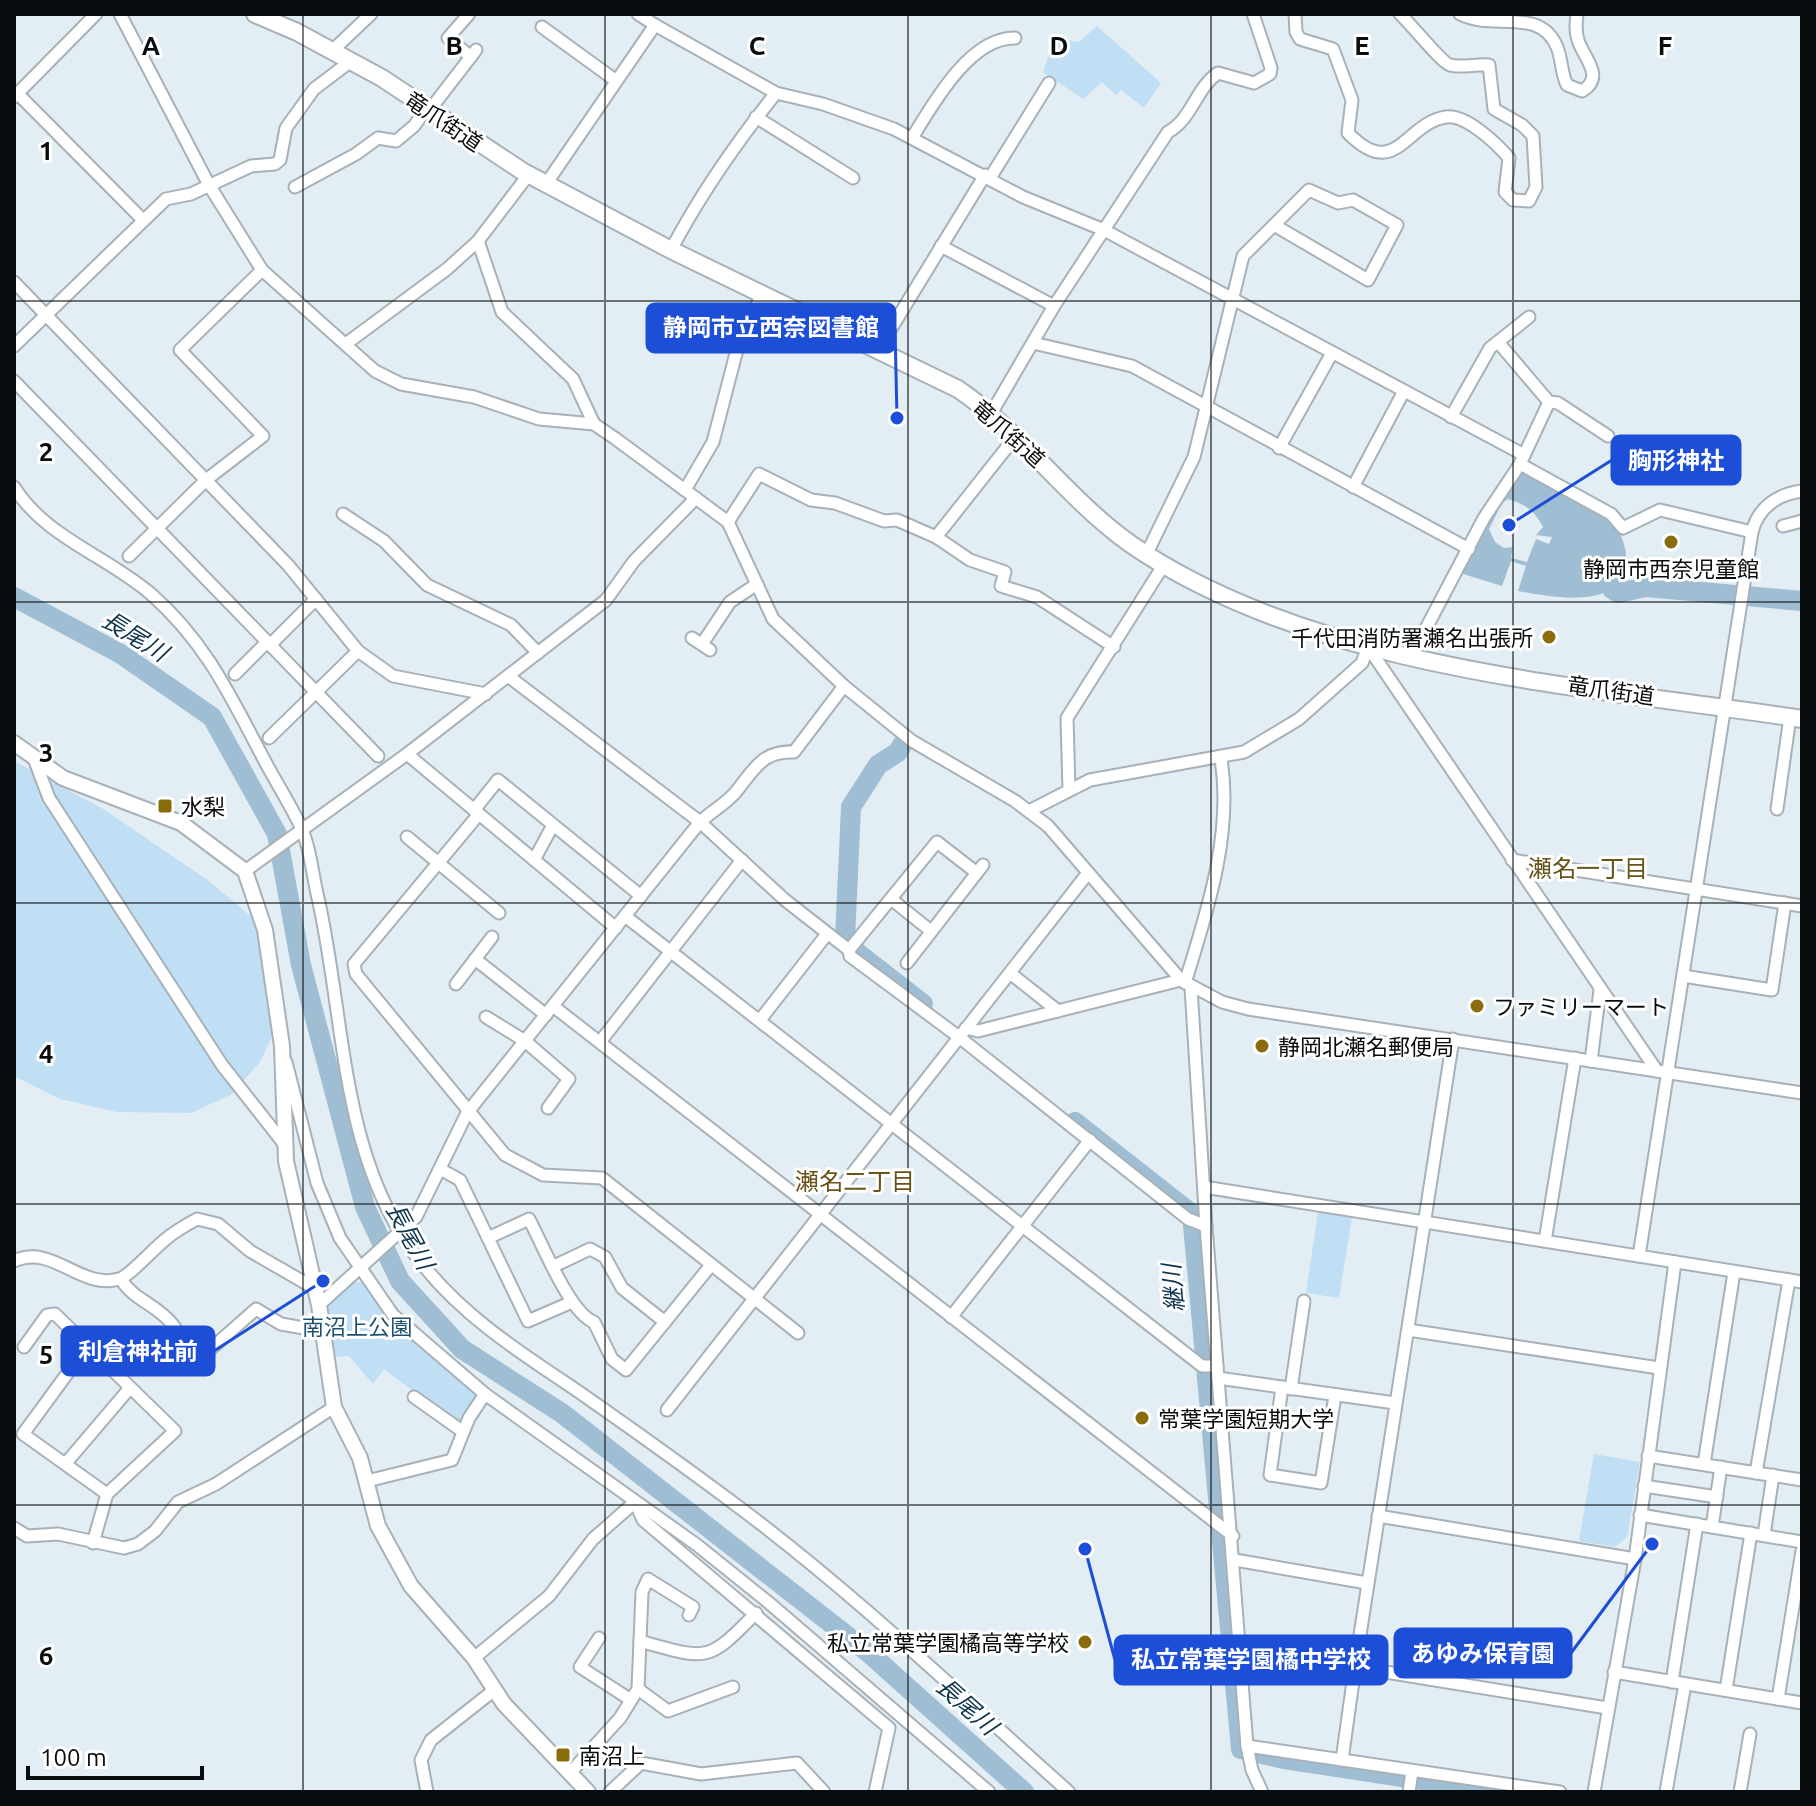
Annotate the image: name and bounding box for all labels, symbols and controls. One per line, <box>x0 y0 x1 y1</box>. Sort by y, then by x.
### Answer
text: A <box>142 31 161 60</box>
text: B <box>445 31 463 60</box>
text: C <box>749 31 766 60</box>
text: D <box>1050 31 1068 60</box>
text: E <box>1354 31 1370 60</box>
text: F <box>1658 31 1672 60</box>
street label: 竜爪街道 <box>401 86 487 156</box>
text: 1 <box>39 136 53 165</box>
callout: 静岡市立西奈図書館 <box>647 304 895 352</box>
text: 静岡市立西奈図書館 <box>663 314 879 341</box>
street label: 竜爪街道 <box>968 394 1050 472</box>
callout: 胸形神社 <box>1612 436 1740 484</box>
text: 2 <box>39 437 53 466</box>
text: 胸形神社 <box>1628 447 1724 474</box>
marker: 静岡市西奈児童館 <box>1662 533 1680 551</box>
place label: 静岡市西奈児童館 <box>1583 556 1759 581</box>
water label: 長尾川 <box>97 605 175 668</box>
place label: 千代田消防署瀬名出張所 <box>1291 625 1533 650</box>
marker: 千代田消防署瀬名出張所 <box>1540 628 1558 646</box>
street label: 竜爪街道 <box>1566 671 1656 709</box>
text: 3 <box>39 738 53 767</box>
place label: 水梨 <box>181 794 225 819</box>
marker: 水梨 <box>156 797 174 815</box>
district label: 瀬名一丁目 <box>1528 855 1648 882</box>
place label: ファミリーマート <box>1493 994 1669 1019</box>
marker: ファミリーマート <box>1468 997 1486 1015</box>
place label: 静岡北瀬名郵便局 <box>1278 1034 1454 1059</box>
marker: 静岡北瀬名郵便局 <box>1253 1037 1271 1055</box>
text: 4 <box>39 1039 53 1068</box>
district label: 瀬名二丁目 <box>795 1168 915 1195</box>
water label: 長尾川 <box>381 1198 440 1277</box>
water label: 継川 <box>1157 1260 1189 1313</box>
park label: 南沼上公園 <box>302 1314 412 1339</box>
callout: 利倉神社前 <box>62 1327 214 1375</box>
text: 利倉神社前 <box>78 1338 198 1365</box>
text: 5 <box>39 1340 53 1369</box>
place label: 常葉学園短期大学 <box>1158 1406 1334 1431</box>
marker: 常葉学園短期大学 <box>1133 1409 1151 1427</box>
callout: あゆみ保育園 <box>1395 1629 1571 1677</box>
place label: 私立常葉学園橘高等学校 <box>827 1630 1069 1655</box>
marker: 私立常葉学園橘高等学校 <box>1076 1633 1094 1651</box>
callout: 私立常葉学園橘中学校 <box>1115 1636 1387 1684</box>
text: あゆみ保育園 <box>1411 1640 1555 1667</box>
text: 6 <box>39 1641 53 1670</box>
text: 私立常葉学園橘中学校 <box>1131 1646 1371 1673</box>
water label: 長尾川 <box>931 1672 1005 1742</box>
scale bar <box>28 1730 202 1780</box>
place label: 南沼上 <box>579 1743 645 1768</box>
text: 100 m <box>40 1744 107 1771</box>
marker: 南沼上 <box>554 1746 572 1764</box>

